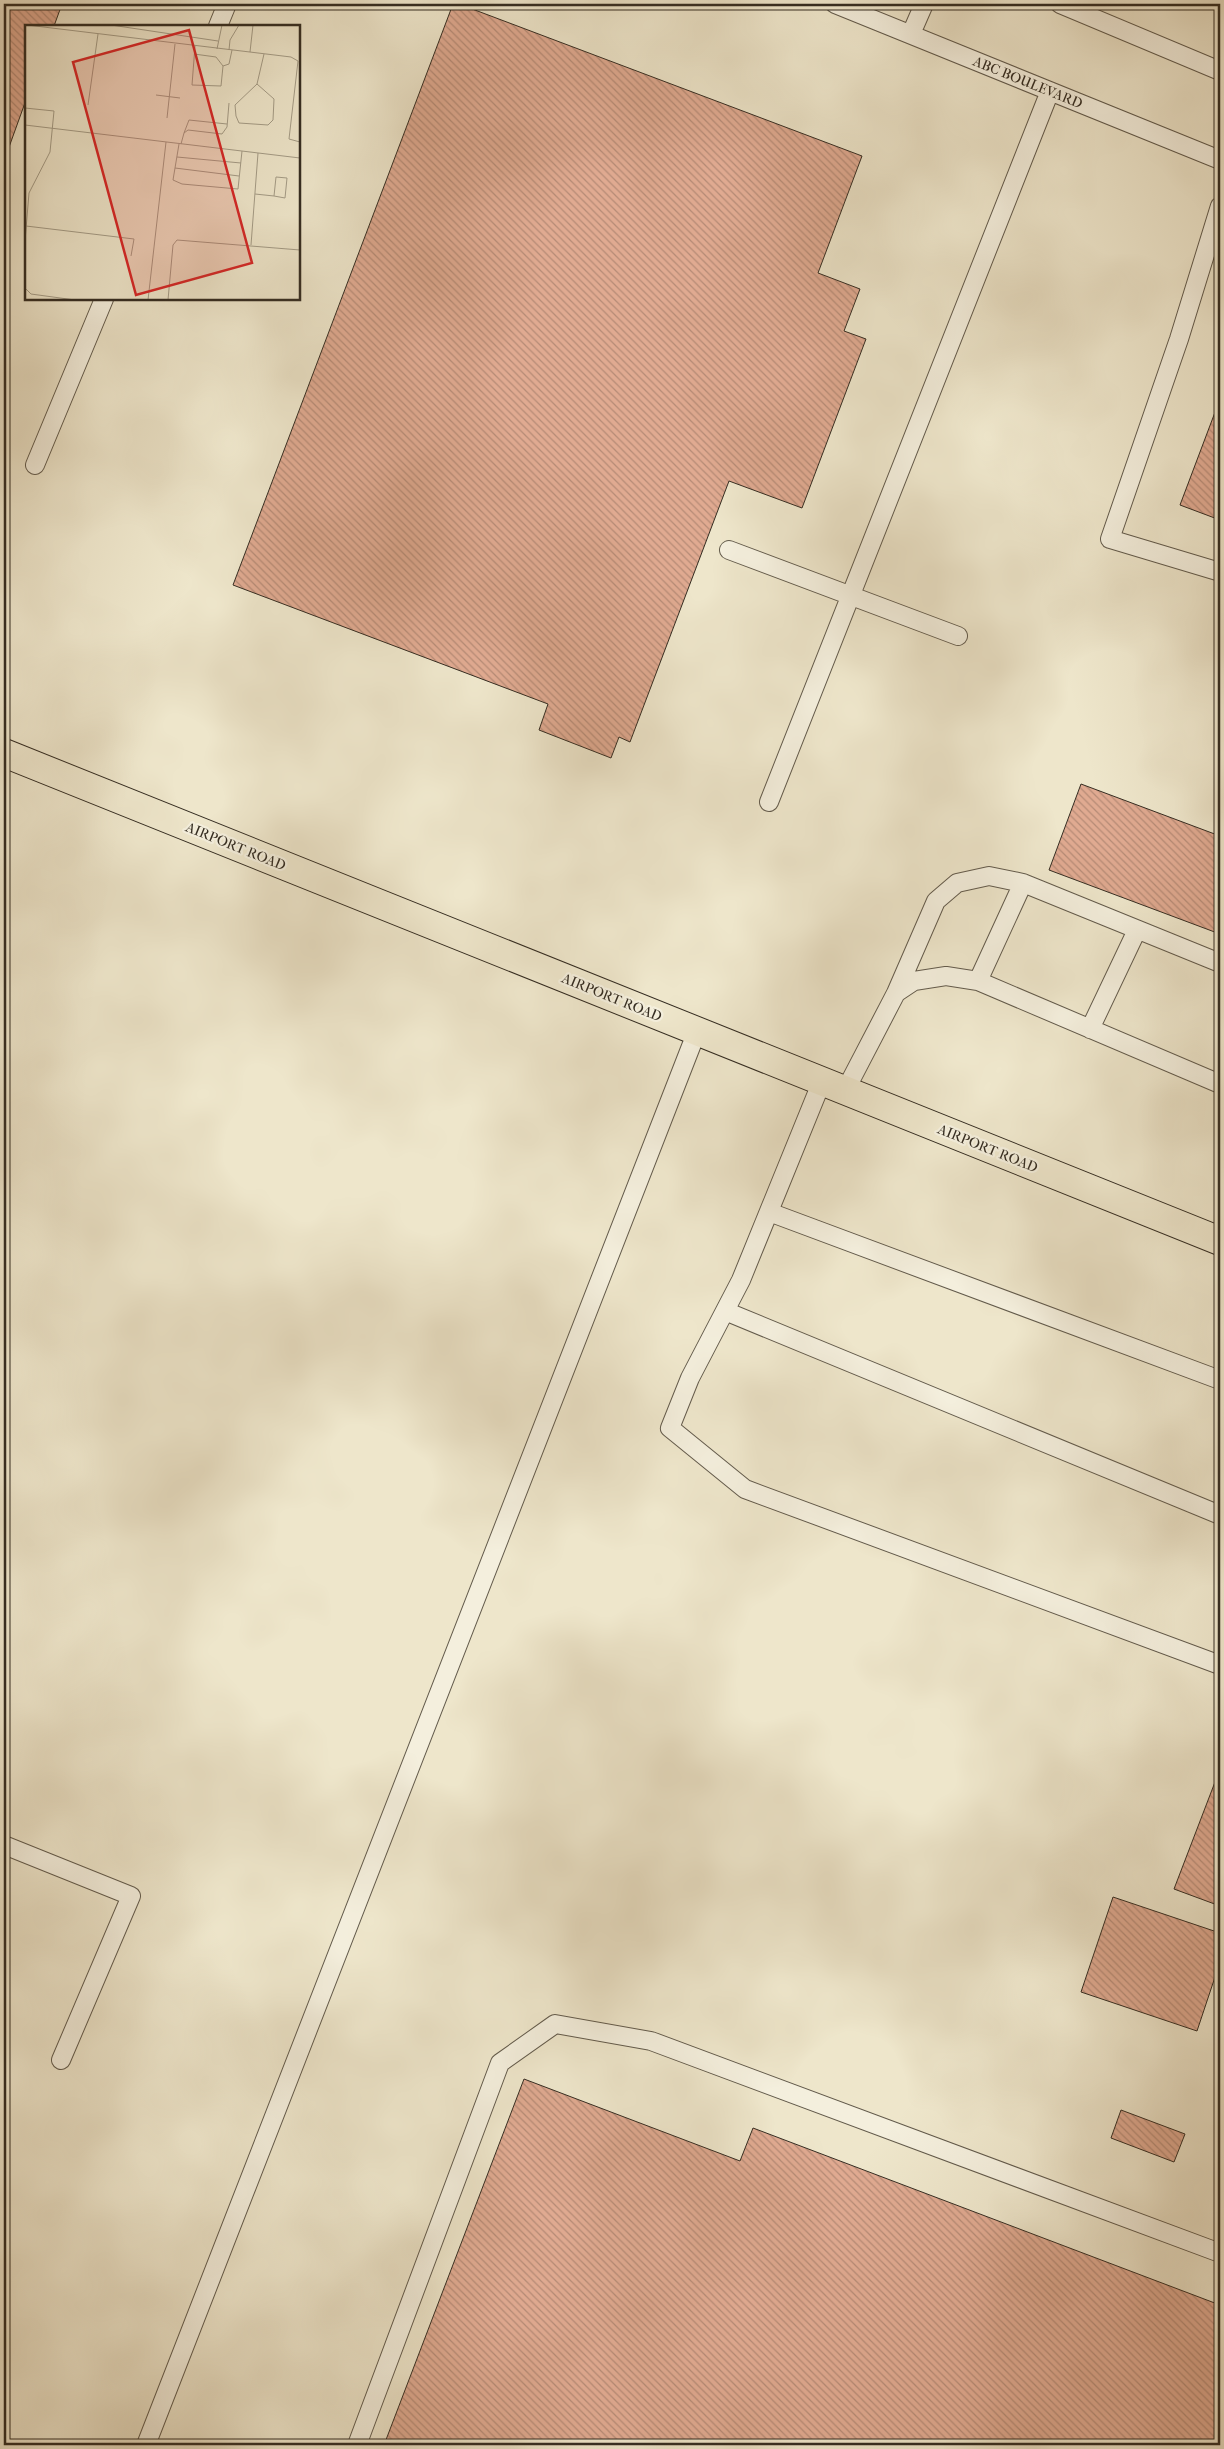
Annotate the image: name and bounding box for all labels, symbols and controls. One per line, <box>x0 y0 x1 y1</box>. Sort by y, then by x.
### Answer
inset map <box>25 25 300 300</box>
street label: ABC BOULEVARD <box>970 52 1085 112</box>
street label: AIRPORT ROAD <box>182 818 289 874</box>
street label: AIRPORT ROAD <box>558 969 665 1025</box>
street label: AIRPORT ROAD <box>934 1120 1041 1176</box>

